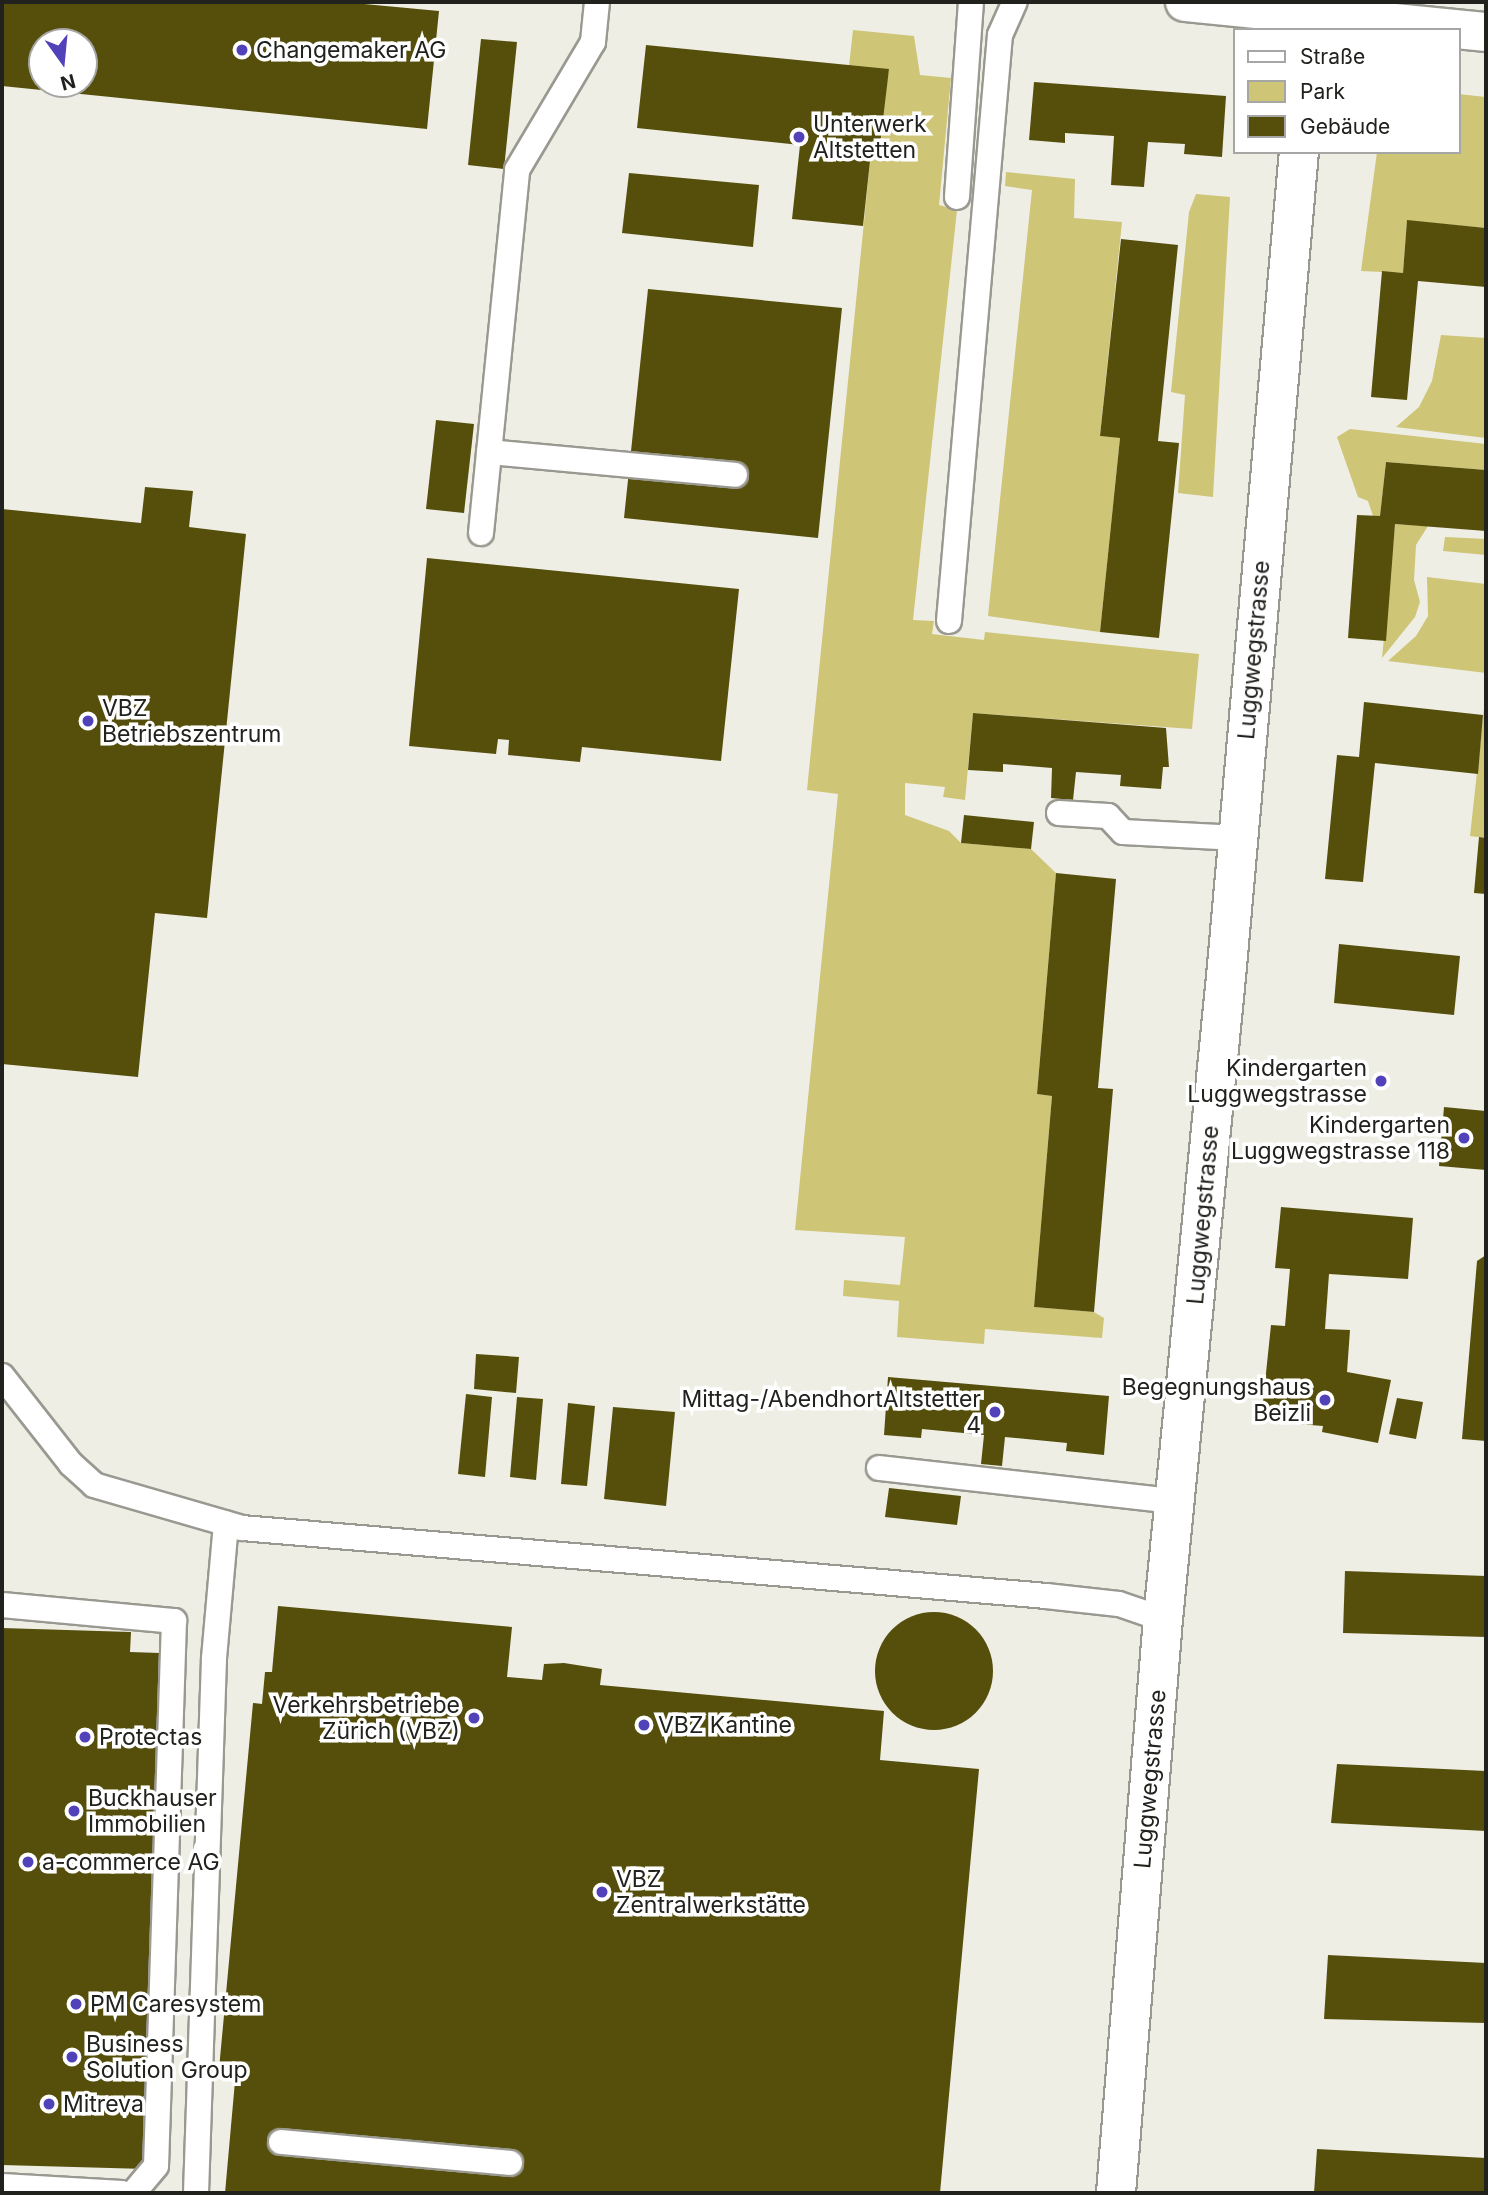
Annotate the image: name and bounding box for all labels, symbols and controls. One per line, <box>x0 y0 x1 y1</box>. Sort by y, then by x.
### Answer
north arrow <box>28 28 98 98</box>
legend <box>1232 28 1460 154</box>
place label: Changemaker AG <box>256 36 446 64</box>
marker: Changemaker AG <box>234 42 250 58</box>
text: Straße <box>1300 44 1365 69</box>
text: N <box>58 69 78 95</box>
text: Park <box>1300 79 1345 104</box>
place label: Unterwerk Altstetten <box>813 110 927 164</box>
text: Gebäude <box>1300 114 1390 139</box>
marker: Unterwerk Altstetten <box>791 129 807 145</box>
street label: Luggwegstrasse <box>1232 559 1276 741</box>
place label: VBZ Betriebszentrum <box>102 694 281 748</box>
marker: VBZ Betriebszentrum <box>80 713 96 729</box>
place label: Kindergarten Luggwegstrasse <box>1187 1054 1367 1108</box>
marker: Kindergarten Luggwegstrasse <box>1373 1073 1389 1089</box>
place label: Kindergarten Luggwegstrasse 118 <box>1231 1111 1450 1165</box>
street label: Luggwegstrasse <box>1181 1124 1225 1306</box>
marker: Kindergarten Luggwegstrasse 118 <box>1456 1130 1472 1146</box>
place label: Begegnungshaus Beizli <box>1122 1373 1311 1427</box>
place label: Mittag-/AbendhortAltstetter 4 <box>682 1385 981 1439</box>
marker: Begegnungshaus Beizli <box>1317 1392 1333 1408</box>
marker: Mittag-/AbendhortAltstetter 4 <box>987 1404 1003 1420</box>
street label: Luggwegstrasse <box>1128 1688 1172 1870</box>
place label: Verkehrsbetriebe Zürich (VBZ) <box>272 1691 460 1745</box>
marker: Verkehrsbetriebe Zürich (VBZ) <box>466 1710 482 1726</box>
place label: VBZ Kantine <box>658 1711 792 1739</box>
marker: VBZ Kantine <box>636 1717 652 1733</box>
place label: Protectas <box>99 1723 202 1751</box>
marker: Protectas <box>77 1729 93 1745</box>
place label: Buckhauser Immobilien <box>88 1784 217 1838</box>
marker: Buckhauser Immobilien <box>66 1803 82 1819</box>
place label: a-commerce AG <box>42 1848 220 1876</box>
marker: a-commerce AG <box>20 1854 36 1870</box>
place label: VBZ Zentralwerkstätte <box>616 1865 806 1919</box>
marker: VBZ Zentralwerkstätte <box>594 1884 610 1900</box>
place label: PM Caresystem <box>90 1990 261 2018</box>
marker: PM Caresystem <box>68 1996 84 2012</box>
place label: Business Solution Group <box>86 2030 248 2084</box>
marker: Business Solution Group <box>64 2049 80 2065</box>
place label: Mitreva <box>63 2090 144 2118</box>
marker: Mitreva <box>41 2096 57 2112</box>

